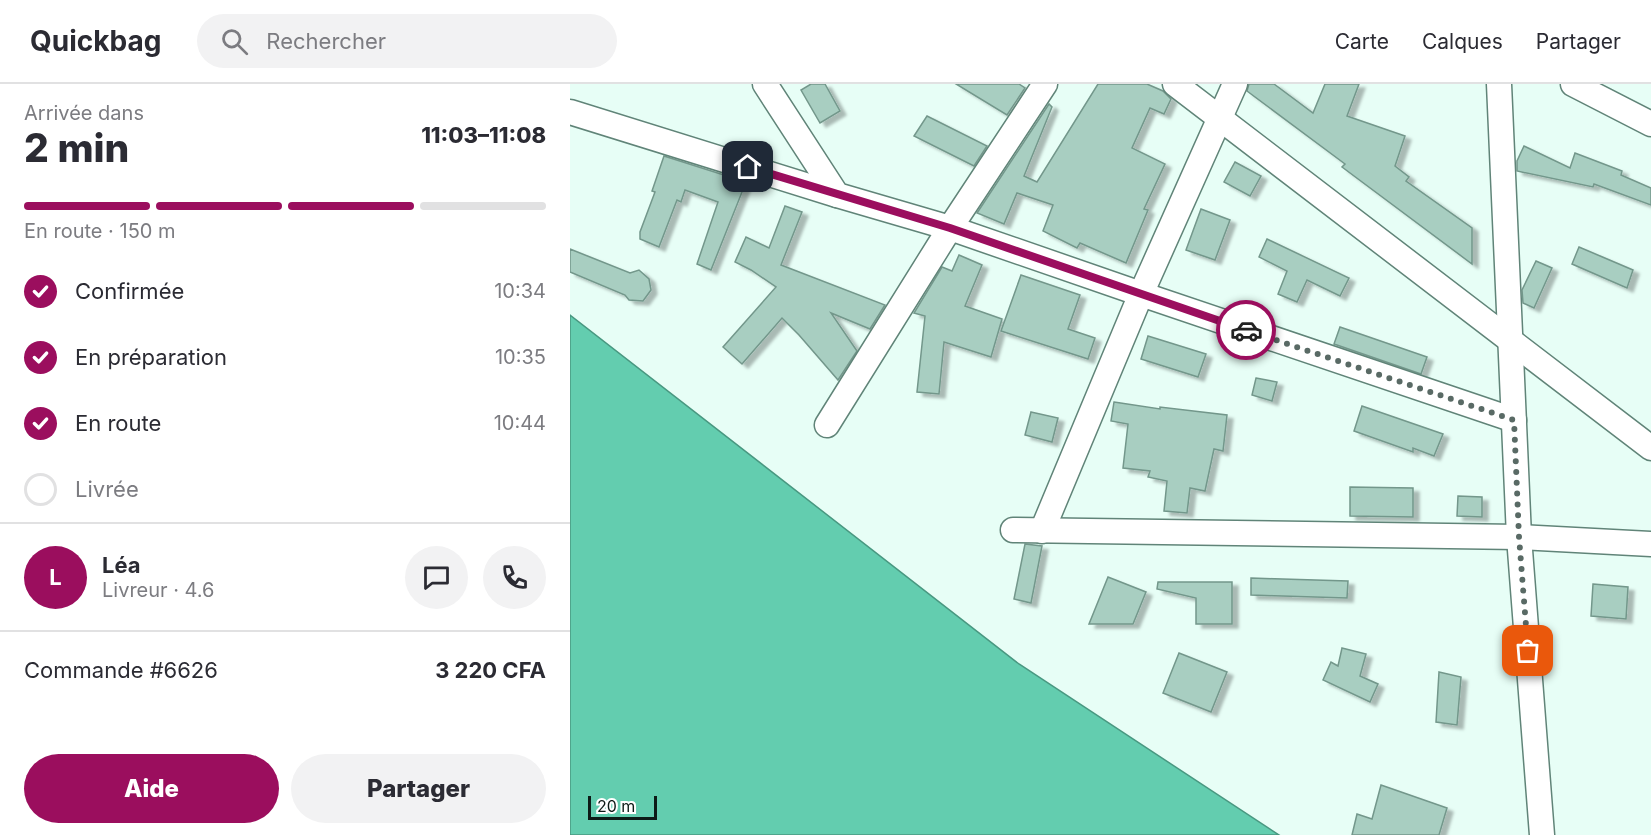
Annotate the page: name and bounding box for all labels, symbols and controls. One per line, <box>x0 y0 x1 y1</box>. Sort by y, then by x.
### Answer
search box <box>197 14 617 68</box>
text: Quickbag <box>30 24 161 58</box>
icon: search <box>218 25 251 58</box>
text: Rechercher <box>266 28 386 54</box>
text: Carte <box>1335 29 1389 54</box>
text: Calques <box>1422 29 1503 54</box>
text: Partager <box>1536 29 1621 54</box>
text: Arrivée dans <box>24 101 144 125</box>
text: 11:03–11:08 <box>421 122 546 148</box>
text: 2 min <box>24 124 129 171</box>
pin <box>722 141 773 192</box>
icon: home <box>731 150 764 183</box>
text: En route · 150 m <box>24 219 176 243</box>
icon: check <box>24 275 57 308</box>
text: Confirmée <box>75 278 184 304</box>
text: 10:34 <box>494 279 546 303</box>
courier <box>1216 300 1276 360</box>
icon: car <box>1230 314 1263 347</box>
icon: check <box>24 341 57 374</box>
text: En préparation <box>75 344 227 370</box>
text: 10:35 <box>495 345 546 369</box>
icon: check <box>24 407 57 440</box>
text: En route <box>75 410 161 436</box>
text: 10:44 <box>494 411 546 435</box>
text: Livrée <box>75 476 139 502</box>
button: chat <box>405 546 468 609</box>
button: phone <box>483 546 546 609</box>
text: Léa <box>102 552 141 578</box>
text: L <box>49 564 62 590</box>
text: Livreur · 4.6 <box>102 578 215 602</box>
pin <box>1502 625 1553 676</box>
icon: bag <box>1511 634 1544 667</box>
text: Commande #6626 <box>24 657 218 683</box>
text: 3 220 CFA <box>435 657 546 683</box>
button: Aide <box>24 754 279 823</box>
button: Partager <box>291 754 546 823</box>
scale bar <box>588 793 657 820</box>
text: 20 m <box>597 796 635 816</box>

